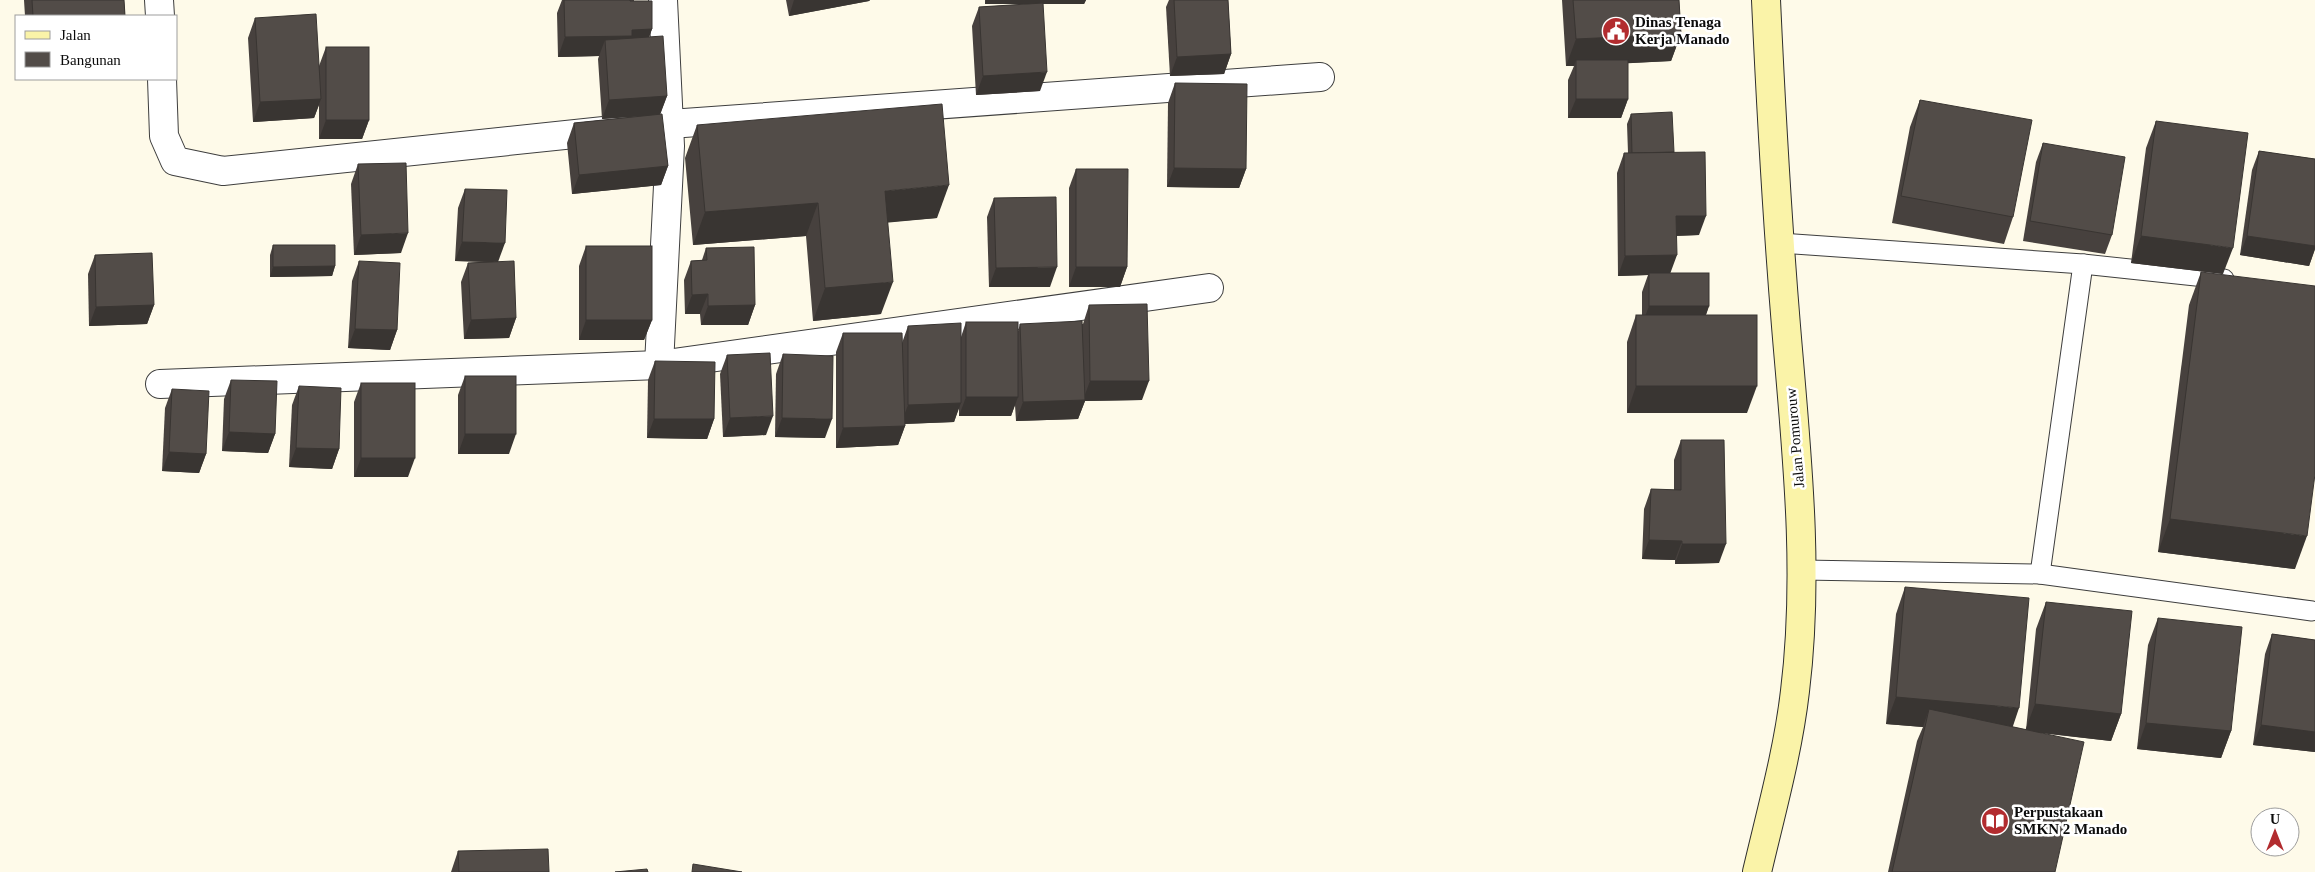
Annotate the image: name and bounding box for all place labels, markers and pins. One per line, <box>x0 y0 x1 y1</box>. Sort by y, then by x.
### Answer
place label: Dinas Tenaga Kerja Manado <box>1635 14 1730 47</box>
public building icon: Dinas Tenaga Kerja Manado <box>1601 16 1631 46</box>
place label: Perpustakaan SMKN 2 Manado <box>2014 804 2127 837</box>
library icon: Perpustakaan SMKN 2 Manado <box>1980 806 2010 836</box>

